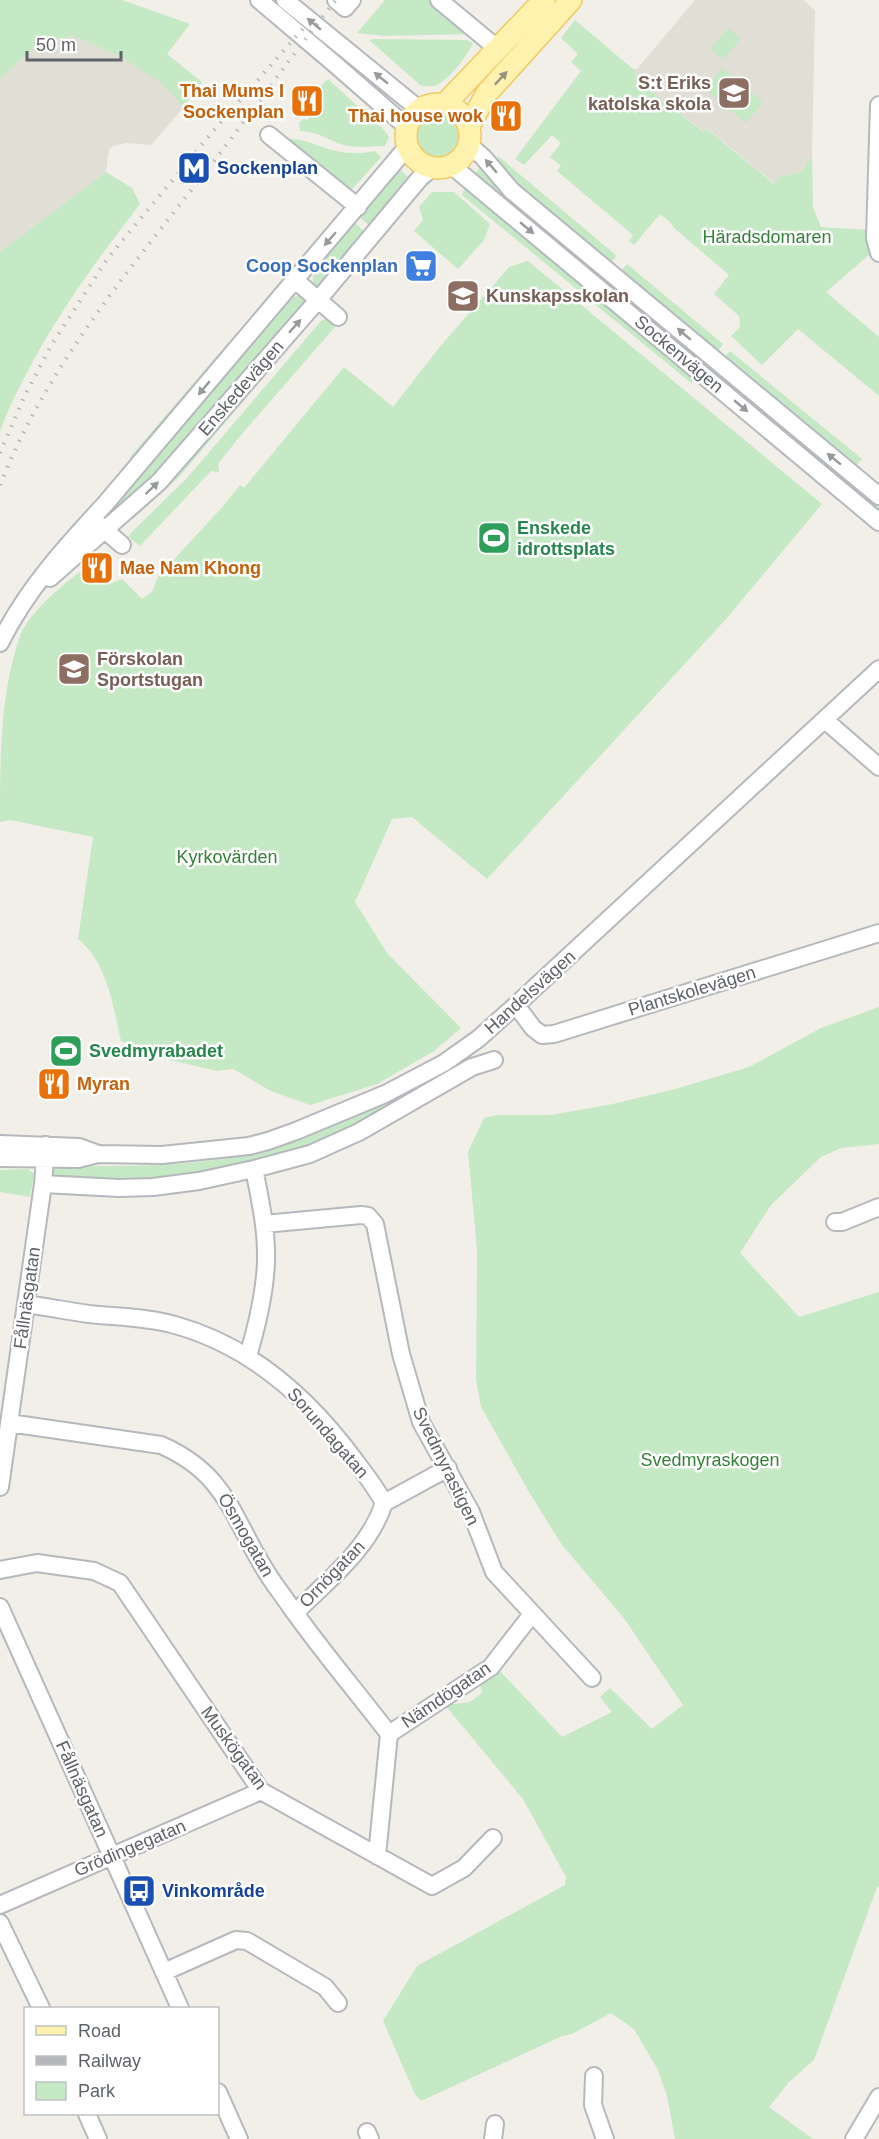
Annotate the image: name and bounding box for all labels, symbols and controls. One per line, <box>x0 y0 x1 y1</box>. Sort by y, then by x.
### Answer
one-way arrow <box>306 17 322 30</box>
scale bar <box>27 24 122 62</box>
text: 50 m <box>36 35 76 55</box>
one-way arrow <box>494 71 507 86</box>
one-way arrow <box>373 72 389 85</box>
place label: S:t Eriks katolska skola <box>588 73 712 114</box>
school or university icon: S:t Eriks katolska skola <box>716 75 752 111</box>
place label: Thai Mums I Sockenplan <box>180 81 284 122</box>
restaurant icon: Thai Mums I Sockenplan <box>289 83 325 119</box>
restaurant icon: Thai house wok <box>488 98 524 134</box>
place label: Thai house wok <box>348 106 484 126</box>
metro station icon: Sockenplan <box>176 150 212 186</box>
place label: Sockenplan <box>217 158 318 178</box>
one-way arrow <box>485 159 498 174</box>
one-way arrow <box>519 221 534 234</box>
park label: Häradsdomaren <box>702 227 832 247</box>
one-way arrow <box>323 232 337 247</box>
supermarket icon: Coop Sockenplan <box>403 248 439 284</box>
place label: Coop Sockenplan <box>246 256 398 276</box>
school or university icon: Kunskapsskolan <box>445 278 481 314</box>
place label: Kunskapsskolan <box>486 286 629 306</box>
street label: Sockenvägen <box>631 311 727 397</box>
one-way arrow <box>288 319 301 334</box>
one-way arrow <box>677 328 692 341</box>
street label: Enskedevägen <box>194 336 288 440</box>
one-way arrow <box>198 380 211 395</box>
one-way arrow <box>734 399 749 412</box>
one-way arrow <box>826 452 842 465</box>
one-way arrow <box>145 481 160 495</box>
place label: Enskede idrottsplats <box>517 518 615 559</box>
sports icon: Enskede idrottsplats <box>476 520 512 556</box>
restaurant icon: Mae Nam Khong <box>79 550 115 586</box>
place label: Mae Nam Khong <box>120 558 261 578</box>
place label: Förskolan Sportstugan <box>97 649 203 690</box>
school or university icon: Förskolan Sportstugan <box>56 651 92 687</box>
park label: Kyrkovärden <box>176 847 278 867</box>
street label: Handelsvägen <box>481 946 579 1038</box>
street label: Plantskolevägen <box>626 962 758 1020</box>
sports icon: Svedmyrabadet <box>48 1033 84 1069</box>
place label: Svedmyrabadet <box>89 1041 223 1061</box>
restaurant icon: Myran <box>36 1066 72 1102</box>
place label: Myran <box>77 1074 130 1094</box>
street label: Fållnäsgatan <box>10 1246 44 1350</box>
street label: Sorundagatan <box>283 1384 373 1482</box>
street label: Svedmyrastigen <box>409 1404 483 1528</box>
park label: Svedmyraskogen <box>640 1450 780 1470</box>
street label: Ösmogatan <box>214 1490 278 1580</box>
street label: Ornögatan <box>295 1536 369 1612</box>
street label: Nämdögatan <box>398 1658 494 1732</box>
street label: Muskögatan <box>197 1702 271 1794</box>
street label: Fållnäsgatan <box>52 1738 112 1840</box>
street label: Grödingegatan <box>71 1816 189 1880</box>
bus stop icon: Vinkområde <box>121 1873 157 1909</box>
place label: Vinkområde <box>162 1881 265 1901</box>
legend <box>24 2007 219 2115</box>
text: Road <box>78 2021 121 2041</box>
text: Railway <box>78 2051 141 2071</box>
text: Park <box>78 2081 116 2101</box>

